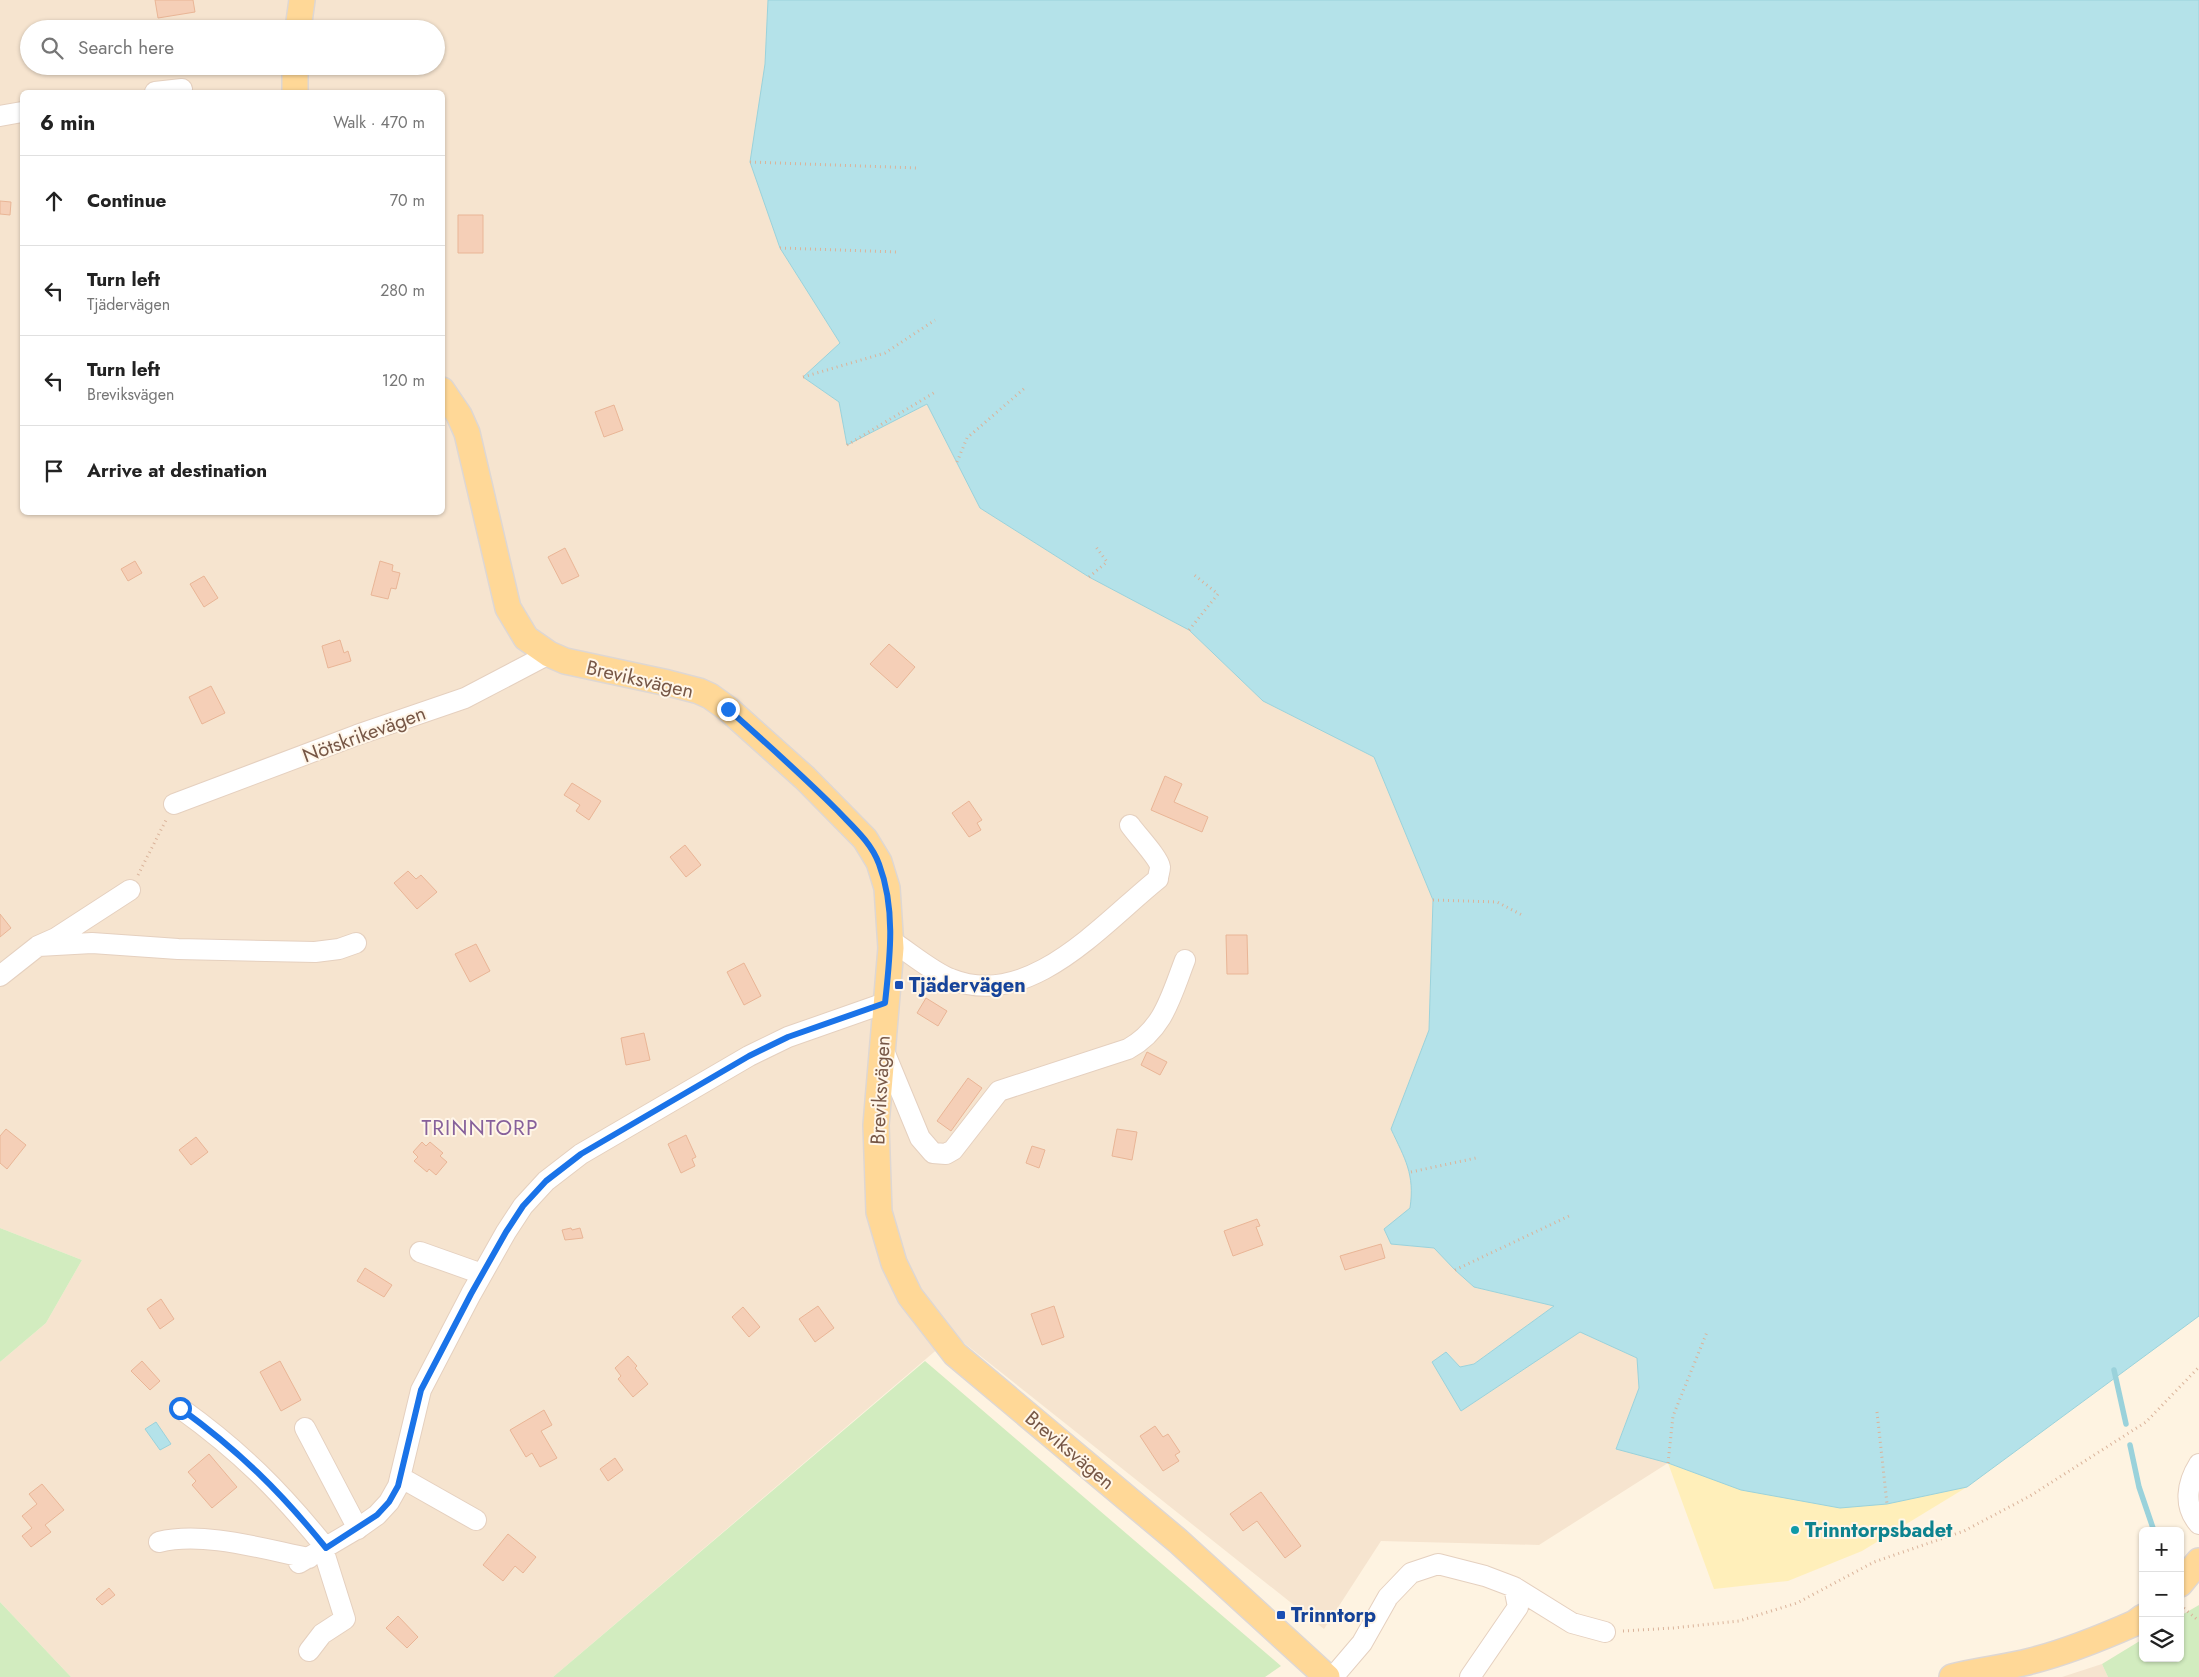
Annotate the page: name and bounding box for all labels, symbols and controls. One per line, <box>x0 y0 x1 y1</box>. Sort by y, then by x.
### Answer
search box <box>20 20 445 75</box>
icon: search <box>38 34 66 62</box>
text: Search here <box>78 34 174 61</box>
text: 6 min <box>40 108 95 138</box>
text: Walk · 470 m <box>333 111 425 134</box>
icon: ahead <box>40 187 68 215</box>
text: Continue <box>87 187 166 214</box>
text: 70 m <box>390 189 425 212</box>
text: Turn left <box>87 266 160 293</box>
icon: left <box>40 277 68 305</box>
text: 280 m <box>380 279 425 302</box>
text: Tjädervägen <box>87 293 170 316</box>
text: Turn left <box>87 356 160 383</box>
icon: left <box>40 367 68 395</box>
text: 120 m <box>382 369 425 392</box>
text: Breviksvägen <box>87 383 174 406</box>
icon: arrive <box>40 457 68 485</box>
text: Arrive at destination <box>87 457 267 484</box>
street label: Breviksvägen <box>583 653 696 706</box>
route end <box>717 698 740 721</box>
street label: Nötskrikevägen <box>298 699 430 770</box>
place label: Tjädervägen <box>909 971 1026 1000</box>
marker: Tjädervägen <box>893 979 905 991</box>
street label: Breviksvägen <box>863 1035 898 1145</box>
district label: TRINNTORP <box>422 1113 538 1143</box>
route start <box>169 1397 192 1420</box>
street label: Breviksvägen <box>1019 1404 1121 1497</box>
place label: Trinntorpsbadet <box>1805 1516 1953 1545</box>
marker: Trinntorpsbadet <box>1789 1524 1801 1536</box>
map controls <box>2139 1527 2184 1662</box>
button: + <box>2139 1527 2184 1572</box>
button: − <box>2139 1572 2184 1617</box>
place label: Trinntorp <box>1291 1601 1376 1630</box>
marker: Trinntorp <box>1275 1609 1287 1621</box>
button: layers <box>2139 1617 2184 1662</box>

